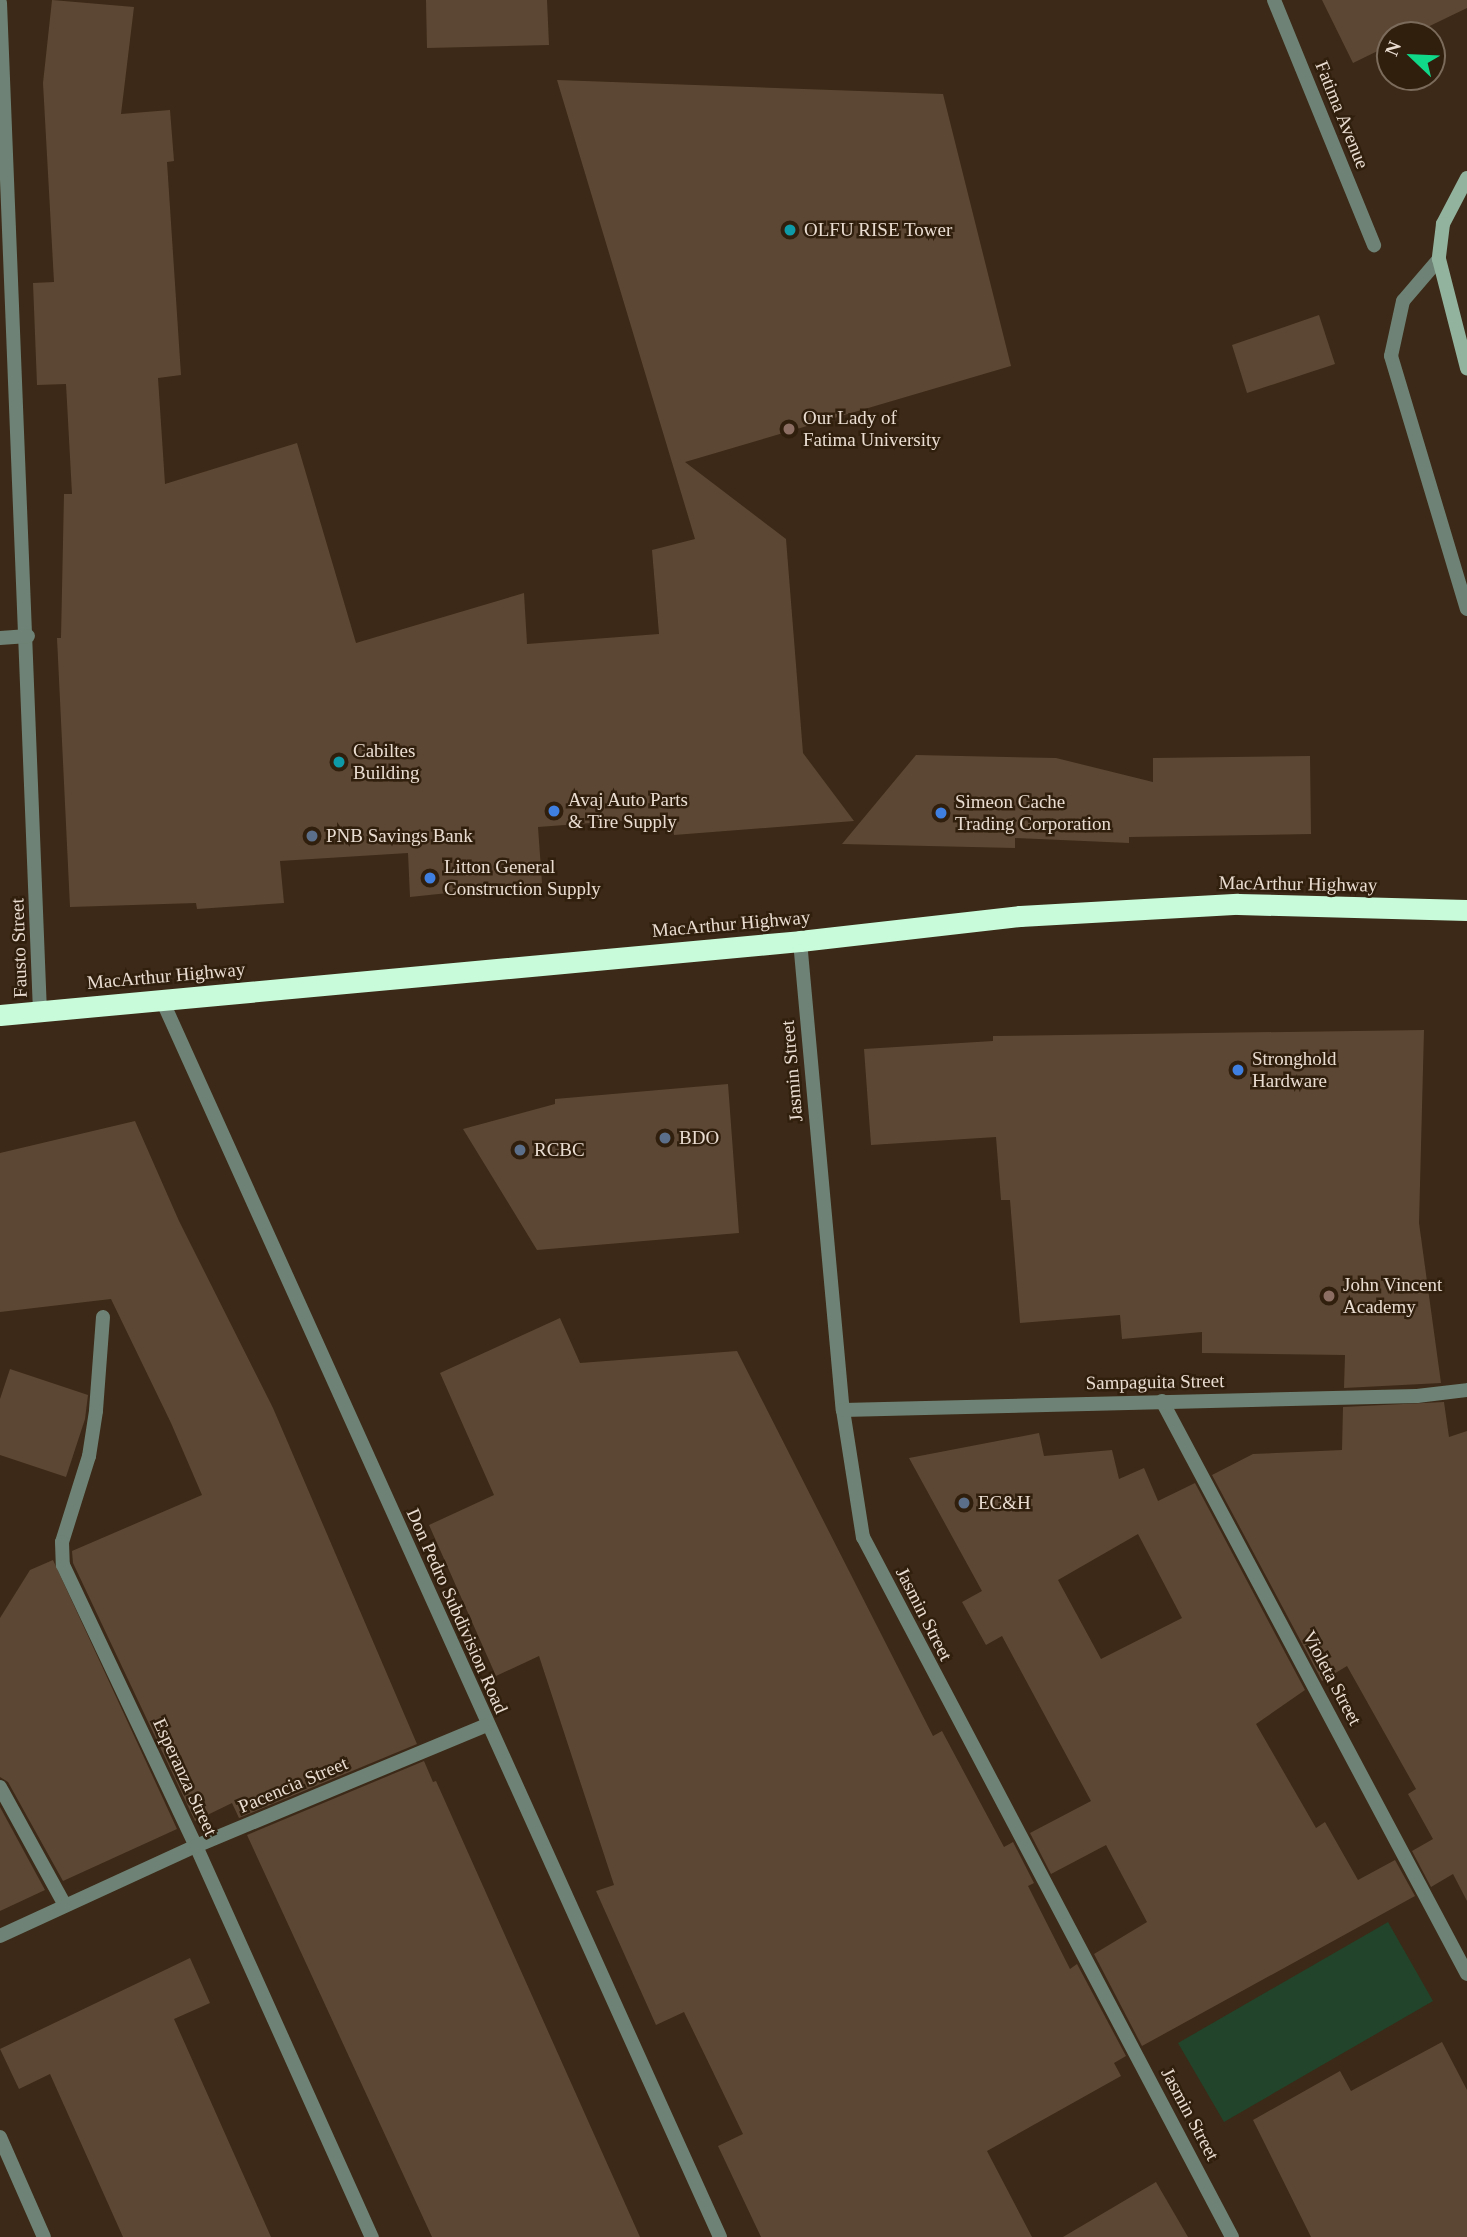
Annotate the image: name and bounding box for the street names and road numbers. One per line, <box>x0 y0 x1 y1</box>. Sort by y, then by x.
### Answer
street label: Fatima Avenue <box>1310 57 1374 173</box>
street label: MacArthur Highway <box>1218 871 1378 897</box>
street label: Fausto Street <box>6 898 32 998</box>
street label: MacArthur Highway <box>651 906 811 942</box>
street label: MacArthur Highway <box>86 958 246 994</box>
street label: Jasmin Street <box>776 1019 808 1123</box>
street label: Sampaguita Street <box>1085 1369 1225 1395</box>
street label: Don Pedro Subdivision Road <box>401 1505 513 1717</box>
street label: Jasmin Street <box>891 1563 957 1665</box>
street label: Violeta Street <box>1298 1627 1366 1729</box>
street label: Esperanza Street <box>148 1715 222 1839</box>
street label: Pacencia Street <box>235 1752 351 1818</box>
street label: Jasmin Street <box>1156 2064 1224 2164</box>

